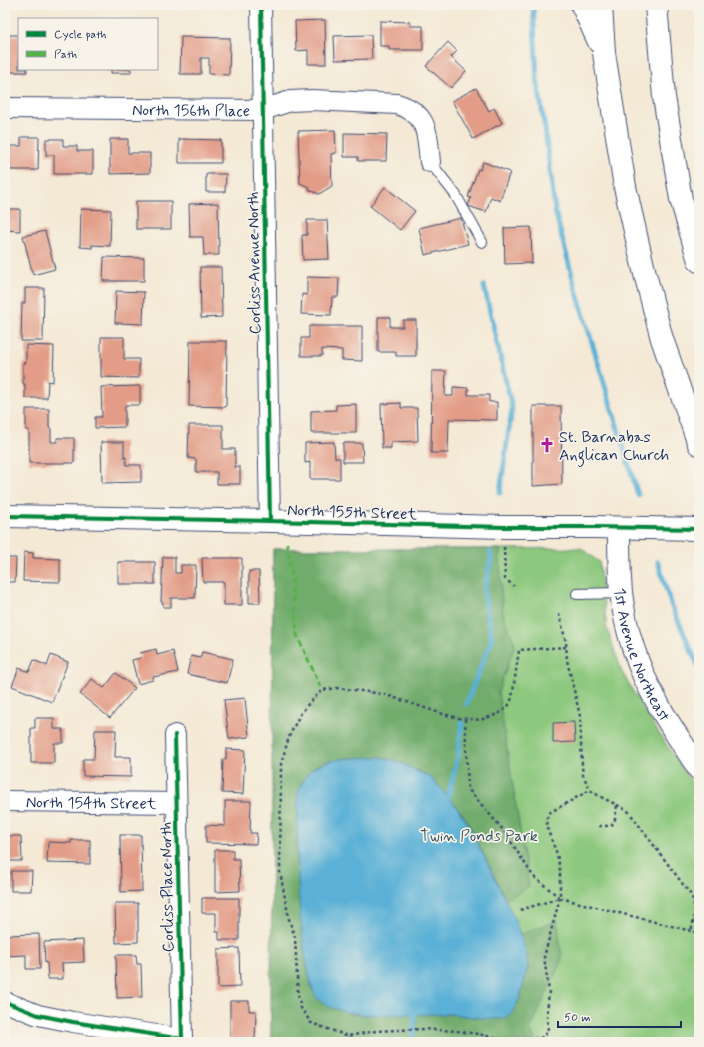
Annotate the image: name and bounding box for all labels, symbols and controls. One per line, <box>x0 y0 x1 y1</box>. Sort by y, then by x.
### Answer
legend <box>18 18 158 70</box>
text: Cycle path <box>54 27 106 43</box>
text: Path <box>54 47 77 63</box>
street label: North 156th Place <box>132 100 250 122</box>
street label: Corliss Avenue North <box>243 191 266 335</box>
place label: St. Barnabas Anglican Church <box>559 427 669 467</box>
church icon: St. Barnabas Anglican Church <box>538 436 556 454</box>
street label: North 155th Street <box>287 500 418 525</box>
street label: 1st Avenue Northeast <box>609 587 674 725</box>
street label: North 154th Street <box>26 792 157 815</box>
street label: Corliss Place North <box>156 822 179 952</box>
park label: Twin Ponds Park <box>420 826 538 847</box>
scale bar <box>558 1003 681 1029</box>
text: 50 m <box>564 1010 591 1026</box>

